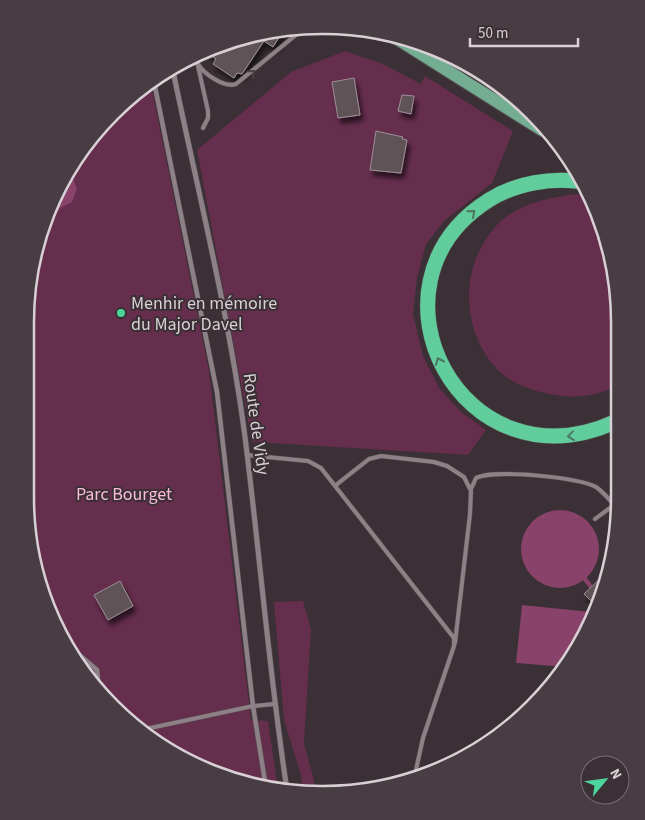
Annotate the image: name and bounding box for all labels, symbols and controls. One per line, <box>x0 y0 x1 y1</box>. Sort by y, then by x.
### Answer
scale bar <box>470 15 578 47</box>
text: 50 m <box>478 23 508 44</box>
one-way arrow <box>247 70 256 79</box>
one-way arrow <box>466 210 475 218</box>
place label: Menhir en mémoire du Major Davel <box>131 291 277 337</box>
marker: Menhir en mémoire du Major Davel <box>115 307 127 319</box>
one-way arrow <box>435 357 446 366</box>
street label: Route de Vidy <box>236 371 276 477</box>
one-way arrow <box>566 430 575 440</box>
park label: Parc Bourget <box>76 482 172 507</box>
north arrow <box>580 755 630 805</box>
text: N <box>604 765 626 783</box>

